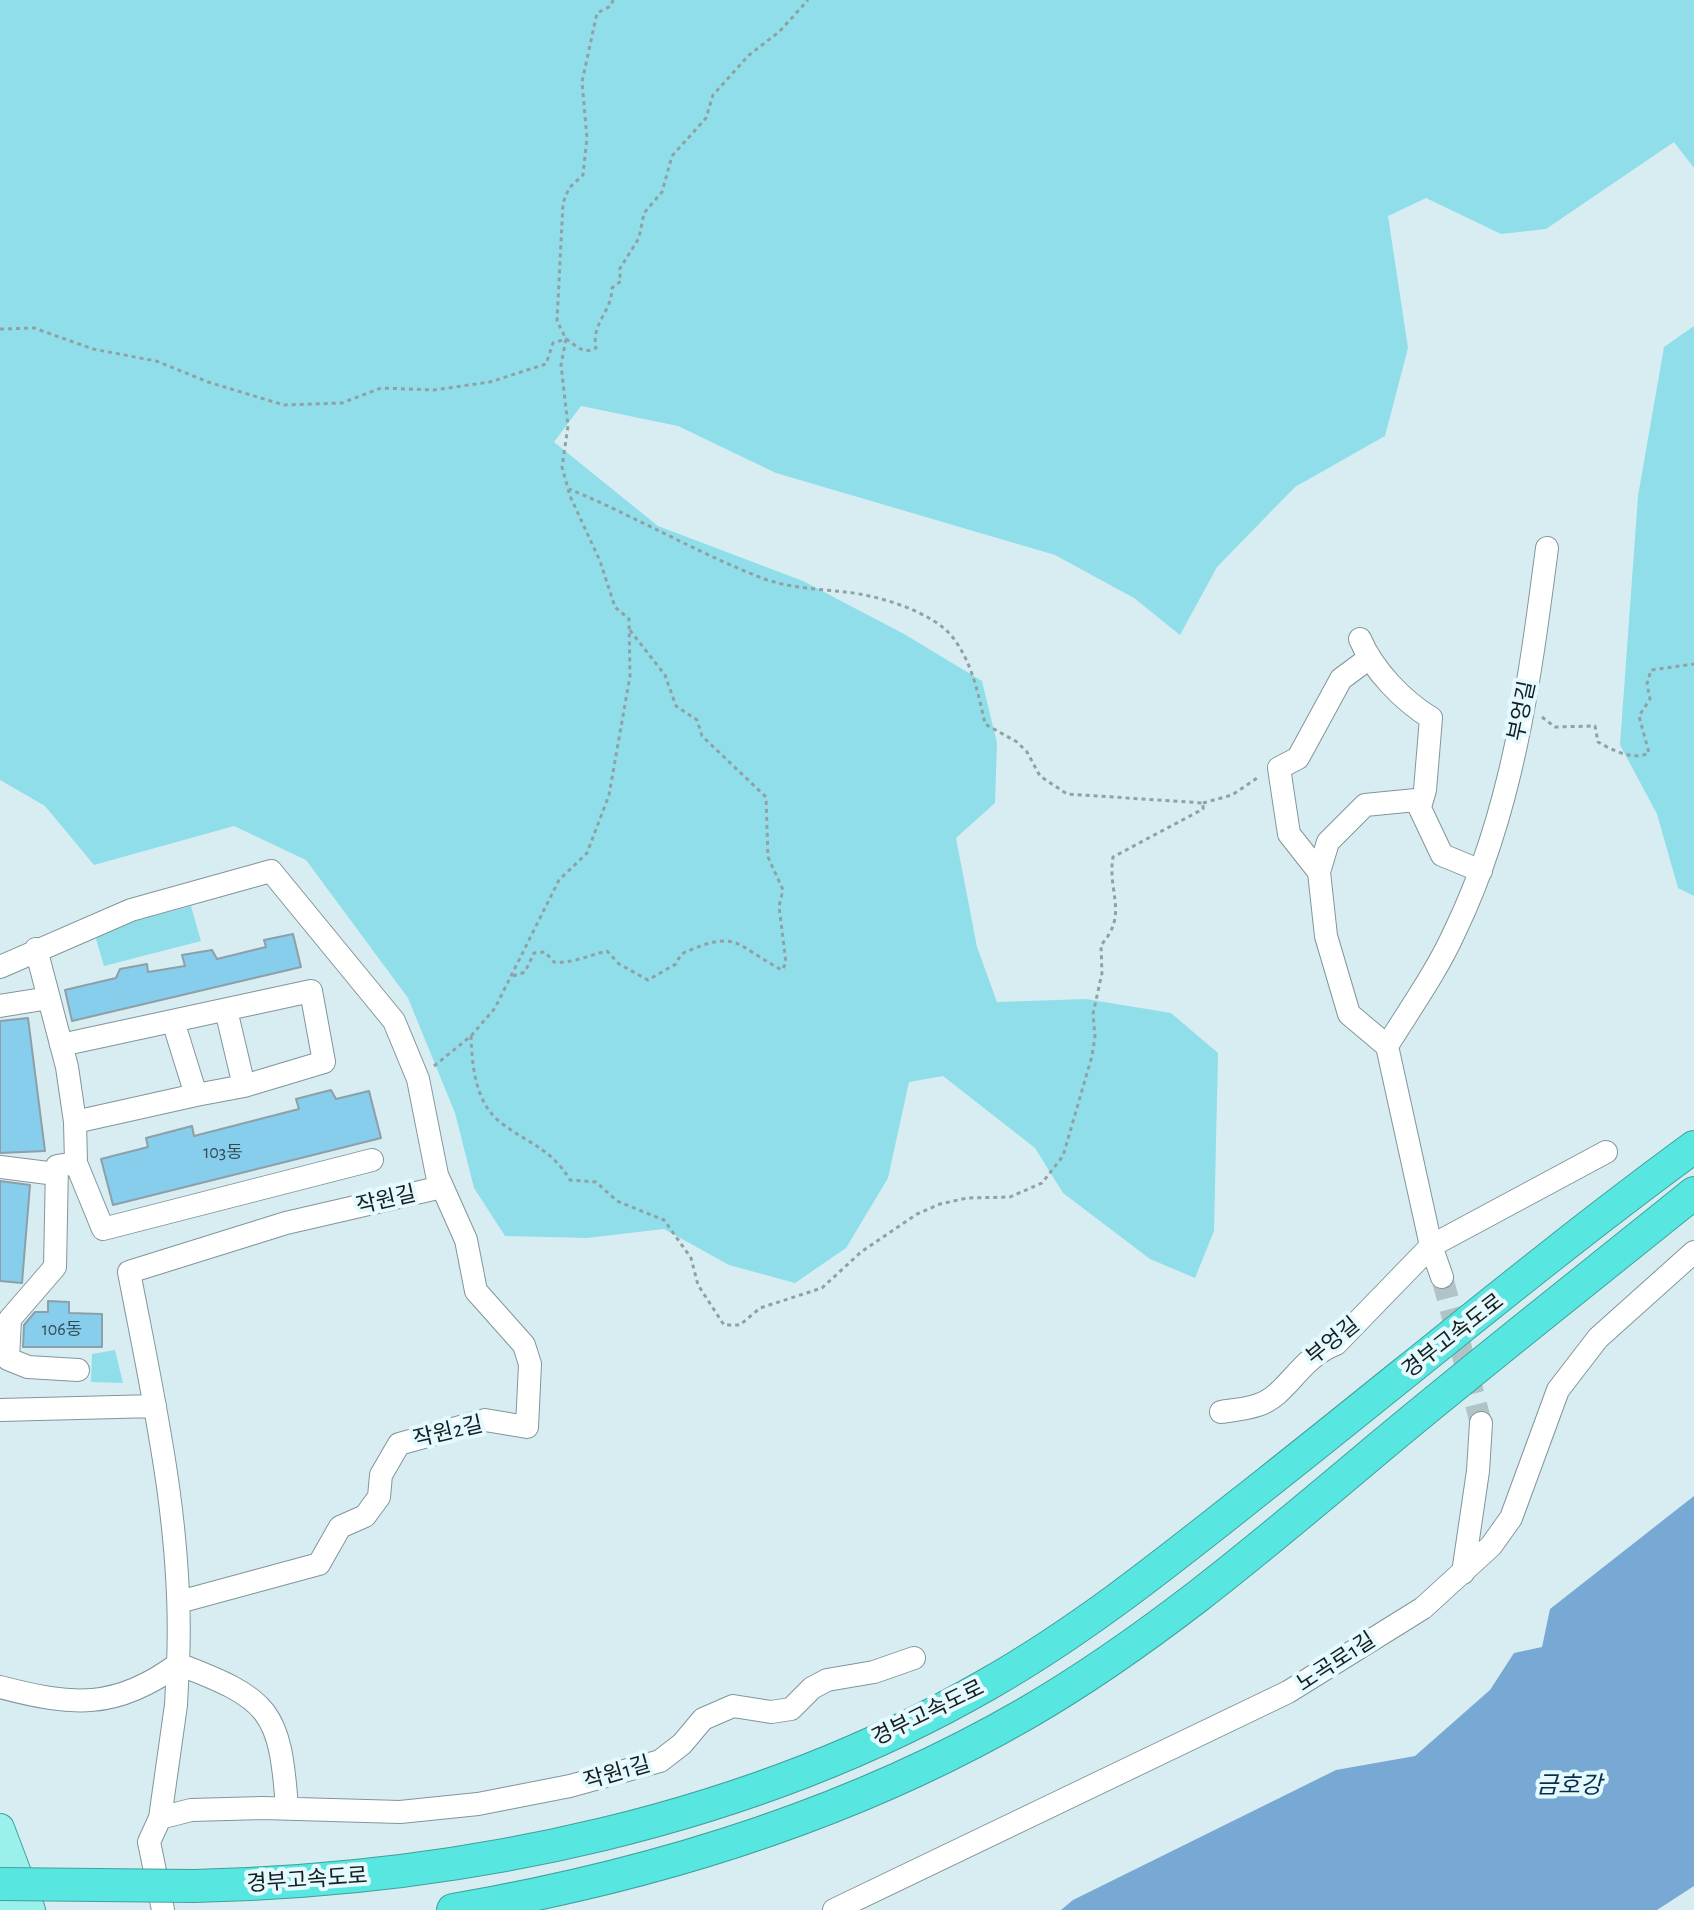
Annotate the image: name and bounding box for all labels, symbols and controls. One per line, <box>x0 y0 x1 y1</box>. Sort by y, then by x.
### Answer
street label: 부엉길 <box>1503 679 1541 743</box>
house number: 103동 <box>203 1142 243 1164</box>
street label: 작원길 <box>353 1180 419 1220</box>
street label: 경부고속도로 <box>1397 1288 1509 1384</box>
street label: 부엉길 <box>1301 1312 1365 1370</box>
house number: 106동 <box>42 1319 82 1341</box>
street label: 작원2길 <box>411 1411 485 1453</box>
street label: 노곡로1길 <box>1292 1627 1380 1697</box>
street label: 경부고속도로 <box>868 1675 988 1751</box>
street label: 작원1길 <box>581 1751 653 1795</box>
water label: 금호강 <box>1536 1772 1602 1800</box>
street label: 경부고속도로 <box>246 1863 368 1897</box>

